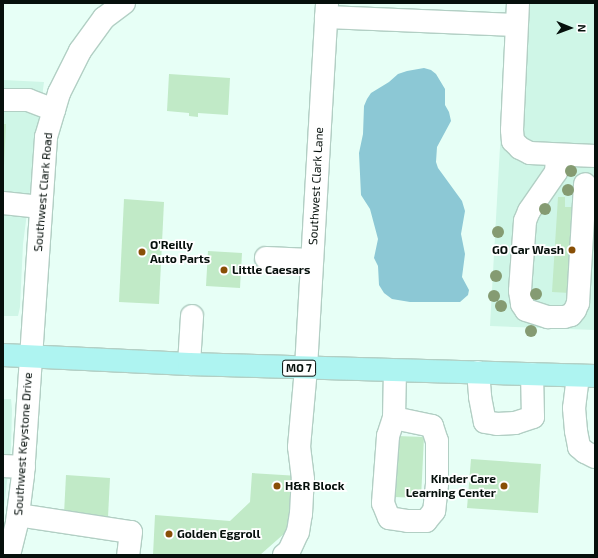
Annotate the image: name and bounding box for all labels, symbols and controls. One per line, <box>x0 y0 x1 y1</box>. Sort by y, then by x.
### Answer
north arrow <box>550 8 590 48</box>
text: N <box>576 24 589 32</box>
street label: Southwest Clark Lane <box>306 127 326 245</box>
street label: Southwest Clark Road <box>31 132 55 252</box>
place label: O'Reilly Auto Parts <box>150 238 210 266</box>
place label: GO Car Wash <box>492 243 564 257</box>
marker: GO Car Wash <box>567 245 577 255</box>
marker: O'Reilly Auto Parts <box>137 247 147 257</box>
place label: Little Caesars <box>232 263 310 277</box>
marker: Little Caesars <box>219 265 229 275</box>
road number: MO 7 <box>282 359 316 377</box>
street label: Southwest Keystone Drive <box>11 372 35 516</box>
place label: Kinder Care Learning Center <box>406 472 496 500</box>
place label: H&R Block <box>285 479 344 493</box>
marker: H&R Block <box>272 481 282 491</box>
marker: Kinder Care Learning Center <box>499 481 509 491</box>
place label: Golden Eggroll <box>177 527 260 541</box>
marker: Golden Eggroll <box>164 529 174 539</box>

